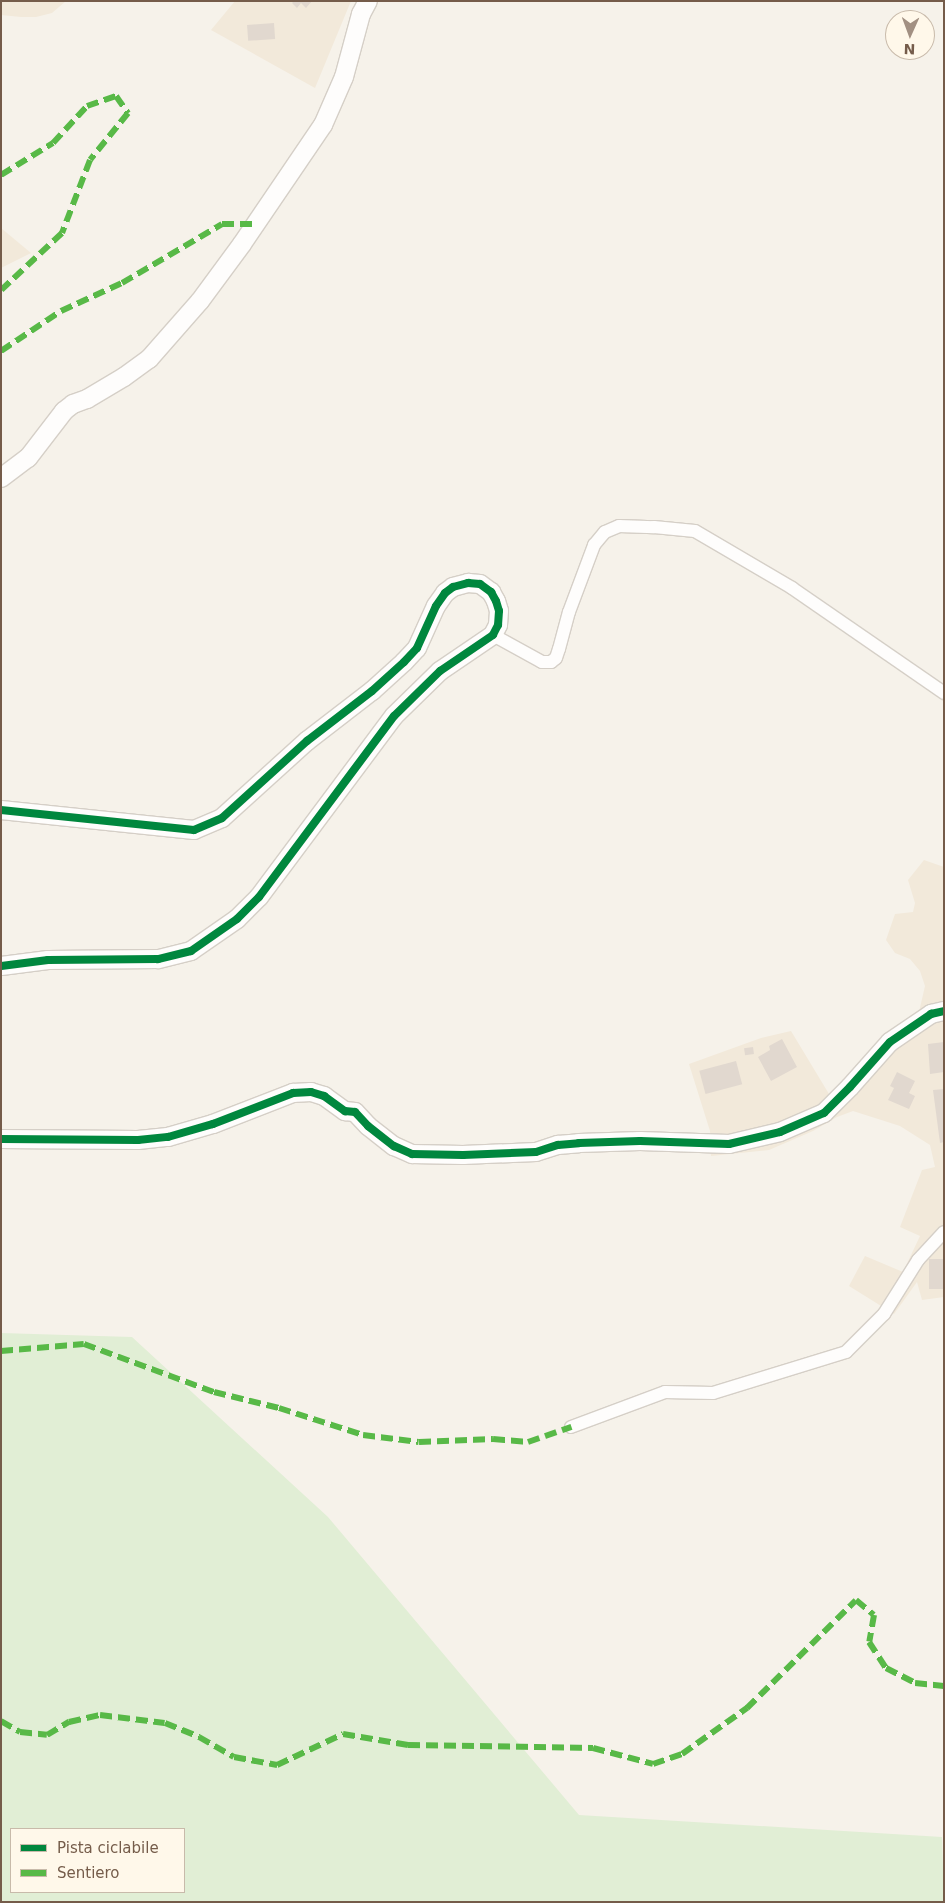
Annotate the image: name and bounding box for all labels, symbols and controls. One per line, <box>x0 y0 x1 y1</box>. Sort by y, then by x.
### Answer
north arrow <box>885 10 935 60</box>
text: N <box>903 41 916 57</box>
legend <box>10 1828 185 1893</box>
text: Pista ciclabile <box>57 1839 159 1857</box>
text: Sentiero <box>57 1864 120 1882</box>

